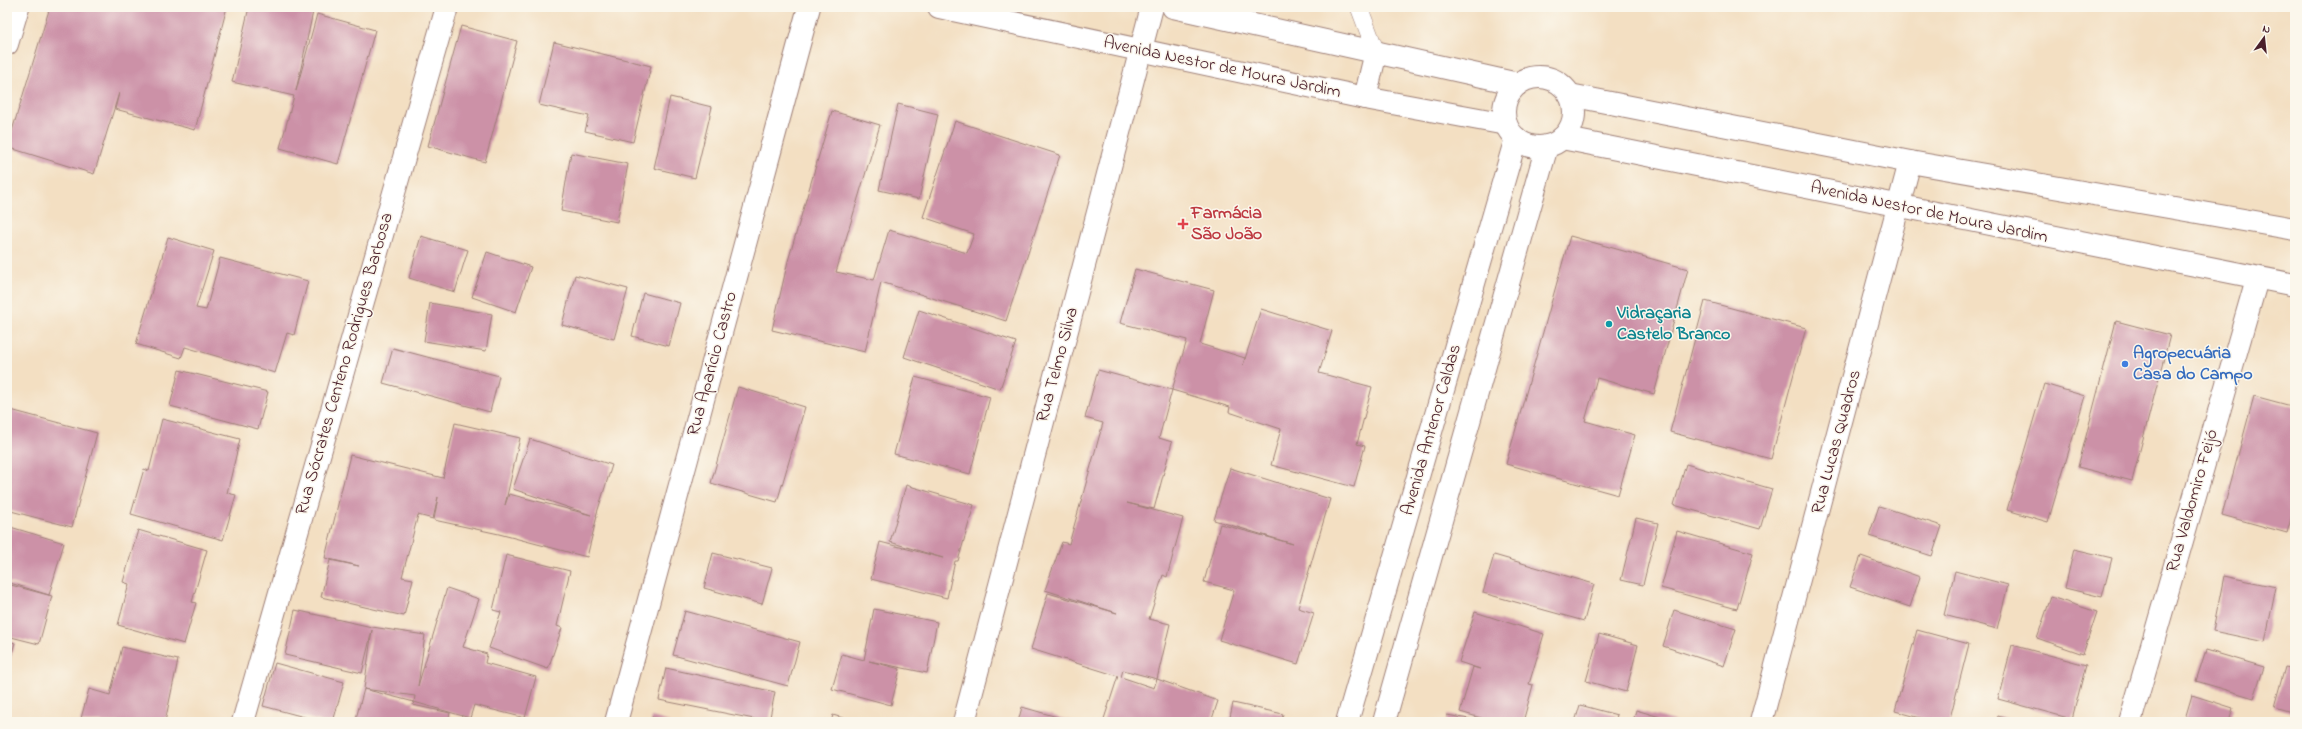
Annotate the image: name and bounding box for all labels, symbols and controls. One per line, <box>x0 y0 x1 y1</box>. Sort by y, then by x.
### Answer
north arrow <box>2244 18 2284 58</box>
text: N <box>2261 21 2272 38</box>
street label: Avenida Nestor de Moura Jardim <box>1101 30 1343 106</box>
street label: Avenida Nestor de Moura Jardim <box>1808 175 2050 251</box>
place label: Farmácia São João <box>1190 201 1262 248</box>
street label: Rua Sócrates Centeno Rodrigues Barbosa <box>289 210 402 519</box>
marker: Farmácia São João <box>1178 219 1188 229</box>
street label: Rua Aparício Castro <box>681 289 745 439</box>
place label: Vidraçaria Castelo Branco <box>1616 301 1730 348</box>
street label: Rua Telmo Silva <box>1030 305 1086 425</box>
marker: Vidraçaria Castelo Branco <box>1604 319 1614 329</box>
street label: Avenida Antenor Caldas <box>1395 341 1469 519</box>
place label: Agropecuária Casa do Campo <box>2133 341 2253 388</box>
marker: Agropecuária Casa do Campo <box>2120 359 2130 369</box>
street label: Rua Lucas Quadros <box>1805 367 1869 517</box>
street label: Rua Valdomiro Feijó <box>2160 426 2226 576</box>

